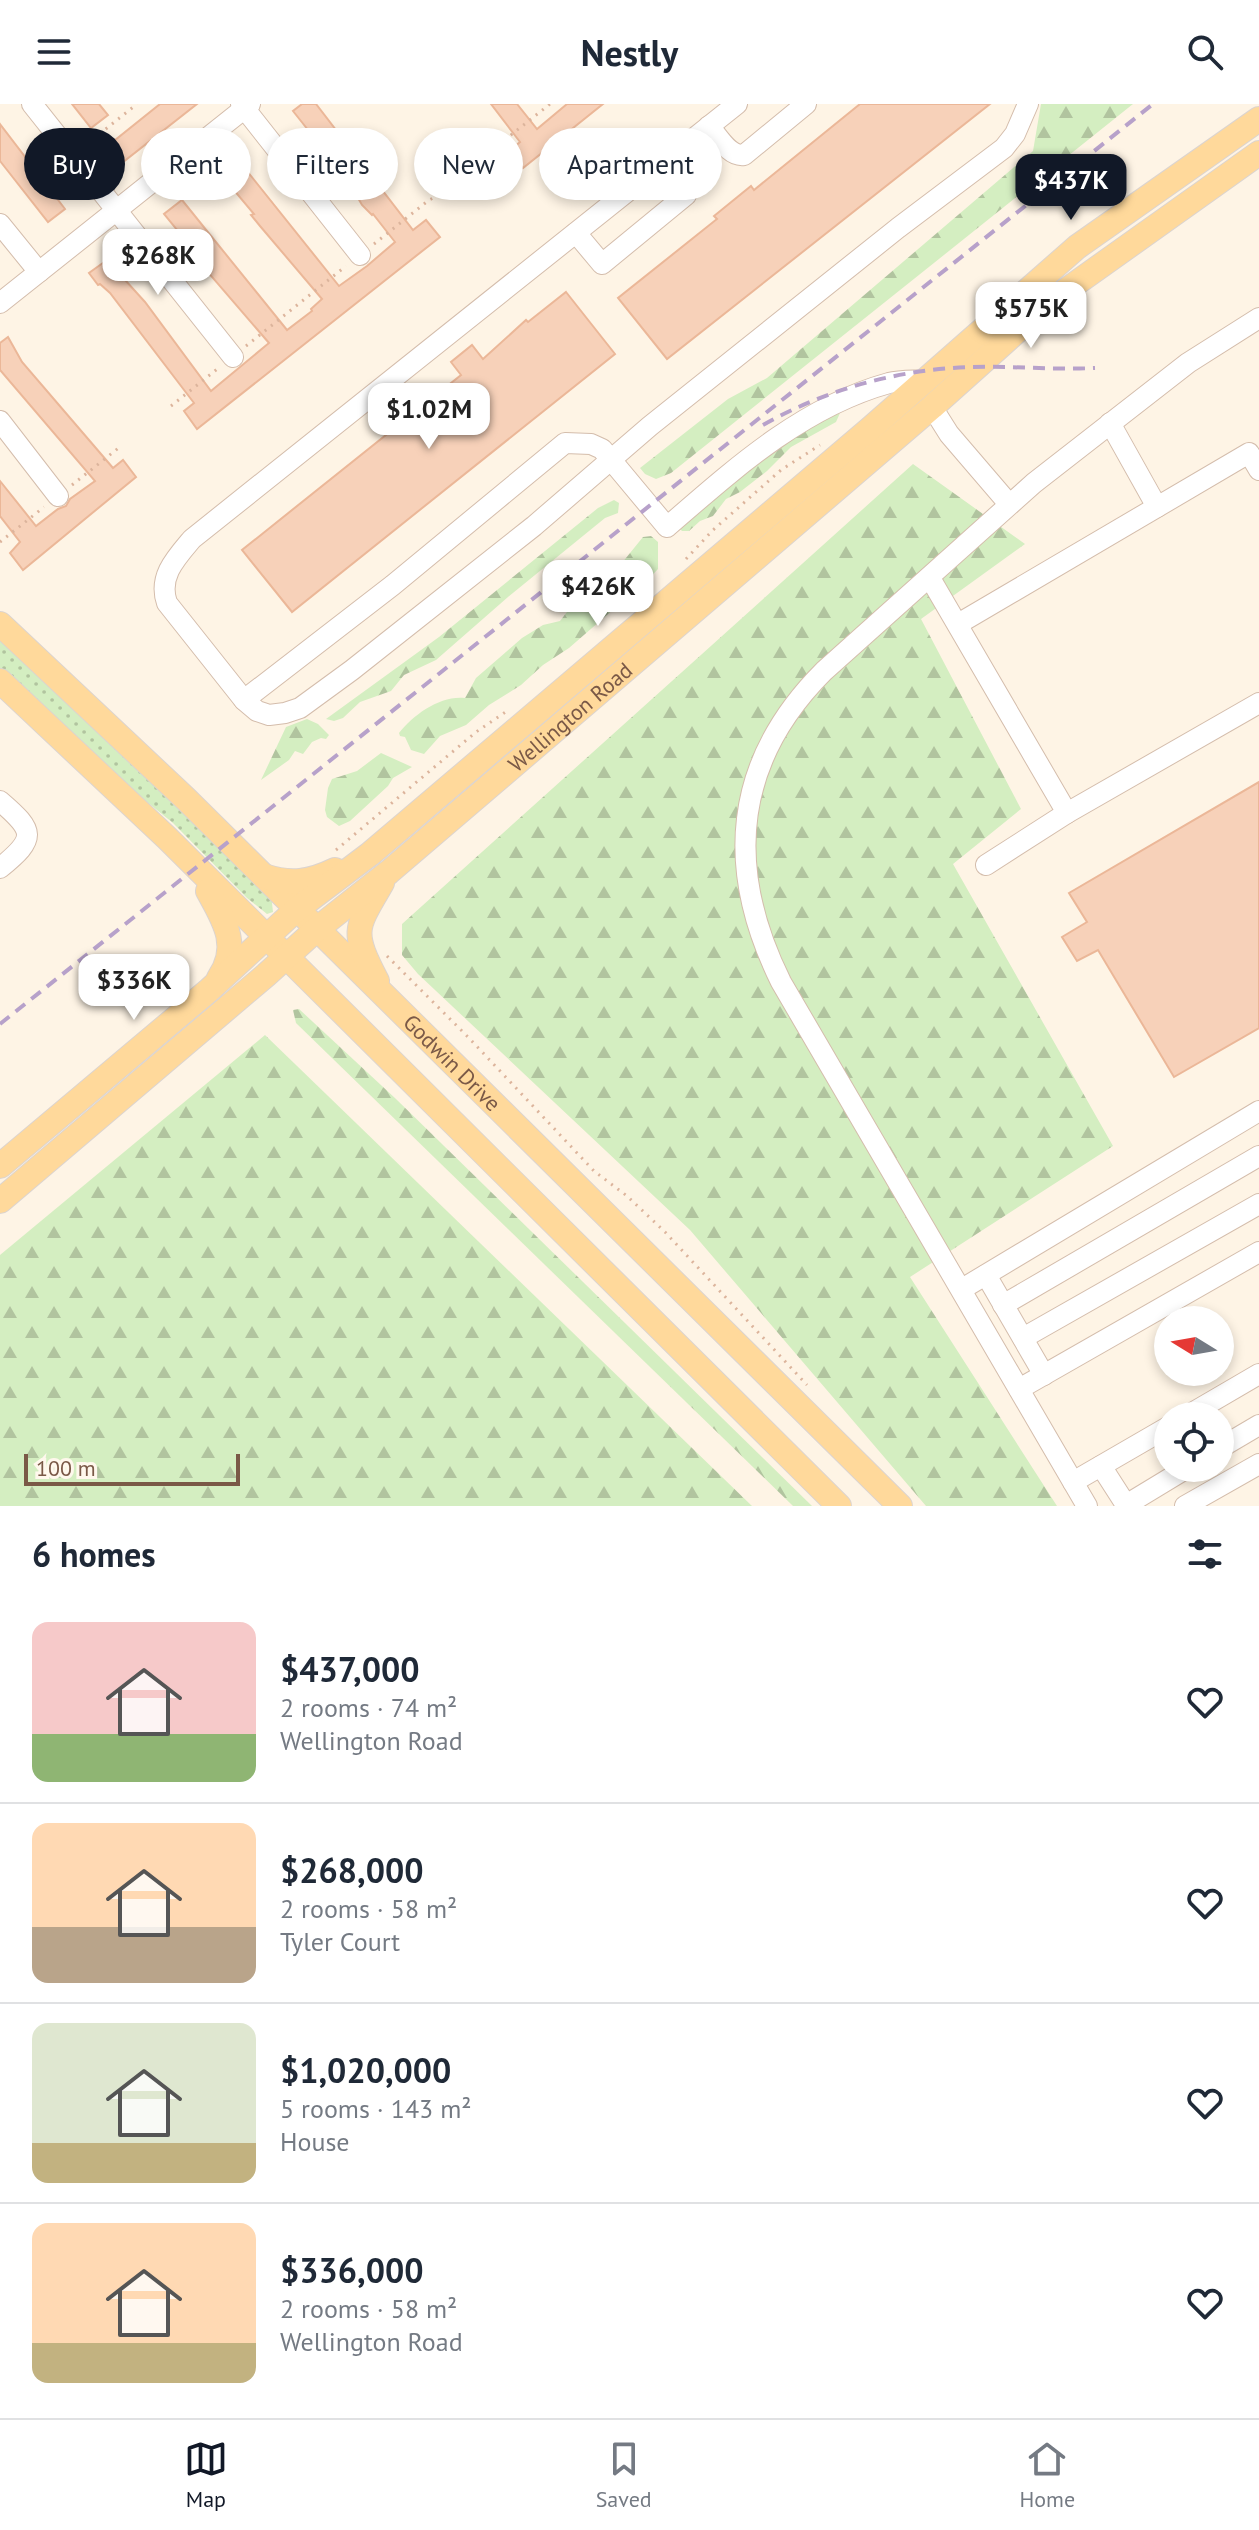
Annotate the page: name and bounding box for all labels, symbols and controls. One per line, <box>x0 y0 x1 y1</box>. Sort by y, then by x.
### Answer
text: Nestly <box>581 29 678 76</box>
icon: menu <box>32 30 76 74</box>
icon: search <box>1183 30 1227 74</box>
chip: Buy <box>24 128 125 200</box>
chip: Rent <box>141 128 251 200</box>
chip: Filters <box>267 128 398 200</box>
chip: New <box>414 128 523 200</box>
chip: Apartment <box>539 128 722 200</box>
pin: $437K <box>1015 154 1127 222</box>
text: $437K <box>1033 163 1109 196</box>
pin: $268K <box>102 229 214 297</box>
text: $268K <box>120 238 196 271</box>
pin: $575K <box>975 282 1087 350</box>
text: $575K <box>993 291 1069 324</box>
pin: $1.02M <box>364 383 494 451</box>
text: $1.02M <box>386 392 472 425</box>
pin: $426K <box>542 560 654 628</box>
text: $426K <box>560 569 636 602</box>
street label: Wellington Road <box>502 656 638 778</box>
pin: $336K <box>78 954 190 1022</box>
text: $336K <box>96 963 172 996</box>
street label: Godwin Drive <box>397 1008 507 1117</box>
north arrow <box>1154 1306 1234 1386</box>
map controls <box>1154 1306 1234 1482</box>
button: locate <box>1154 1402 1234 1482</box>
scale bar <box>24 1450 240 1486</box>
text: 100 m <box>36 1454 96 1482</box>
text: 6 homes <box>32 1532 156 1576</box>
icon: filters <box>1183 1532 1227 1576</box>
text: $437,000 <box>280 1647 419 1691</box>
icon: home <box>96 1654 192 1750</box>
icon: heart <box>1183 1680 1227 1724</box>
text: 2 rooms · 74 m² <box>280 1691 457 1724</box>
text: Wellington Road <box>280 1724 463 1757</box>
text: $268,000 <box>280 1848 424 1892</box>
icon: home <box>96 1855 192 1951</box>
icon: heart <box>1183 1881 1227 1925</box>
text: 2 rooms · 58 m² <box>280 1892 457 1925</box>
text: Tyler Court <box>280 1925 400 1958</box>
text: $1,020,000 <box>280 2048 451 2092</box>
icon: home <box>96 2055 192 2151</box>
icon: heart <box>1183 2081 1227 2125</box>
text: 5 rooms · 143 m² <box>280 2092 472 2125</box>
text: House <box>280 2125 350 2158</box>
text: $336,000 <box>280 2248 424 2292</box>
icon: home <box>96 2255 192 2351</box>
icon: heart <box>1183 2281 1227 2325</box>
text: 2 rooms · 58 m² <box>280 2292 457 2325</box>
text: Wellington Road <box>280 2325 463 2358</box>
tab: Map <box>184 2437 228 2513</box>
tab: Saved <box>596 2437 652 2513</box>
tab: Home <box>1019 2437 1075 2513</box>

